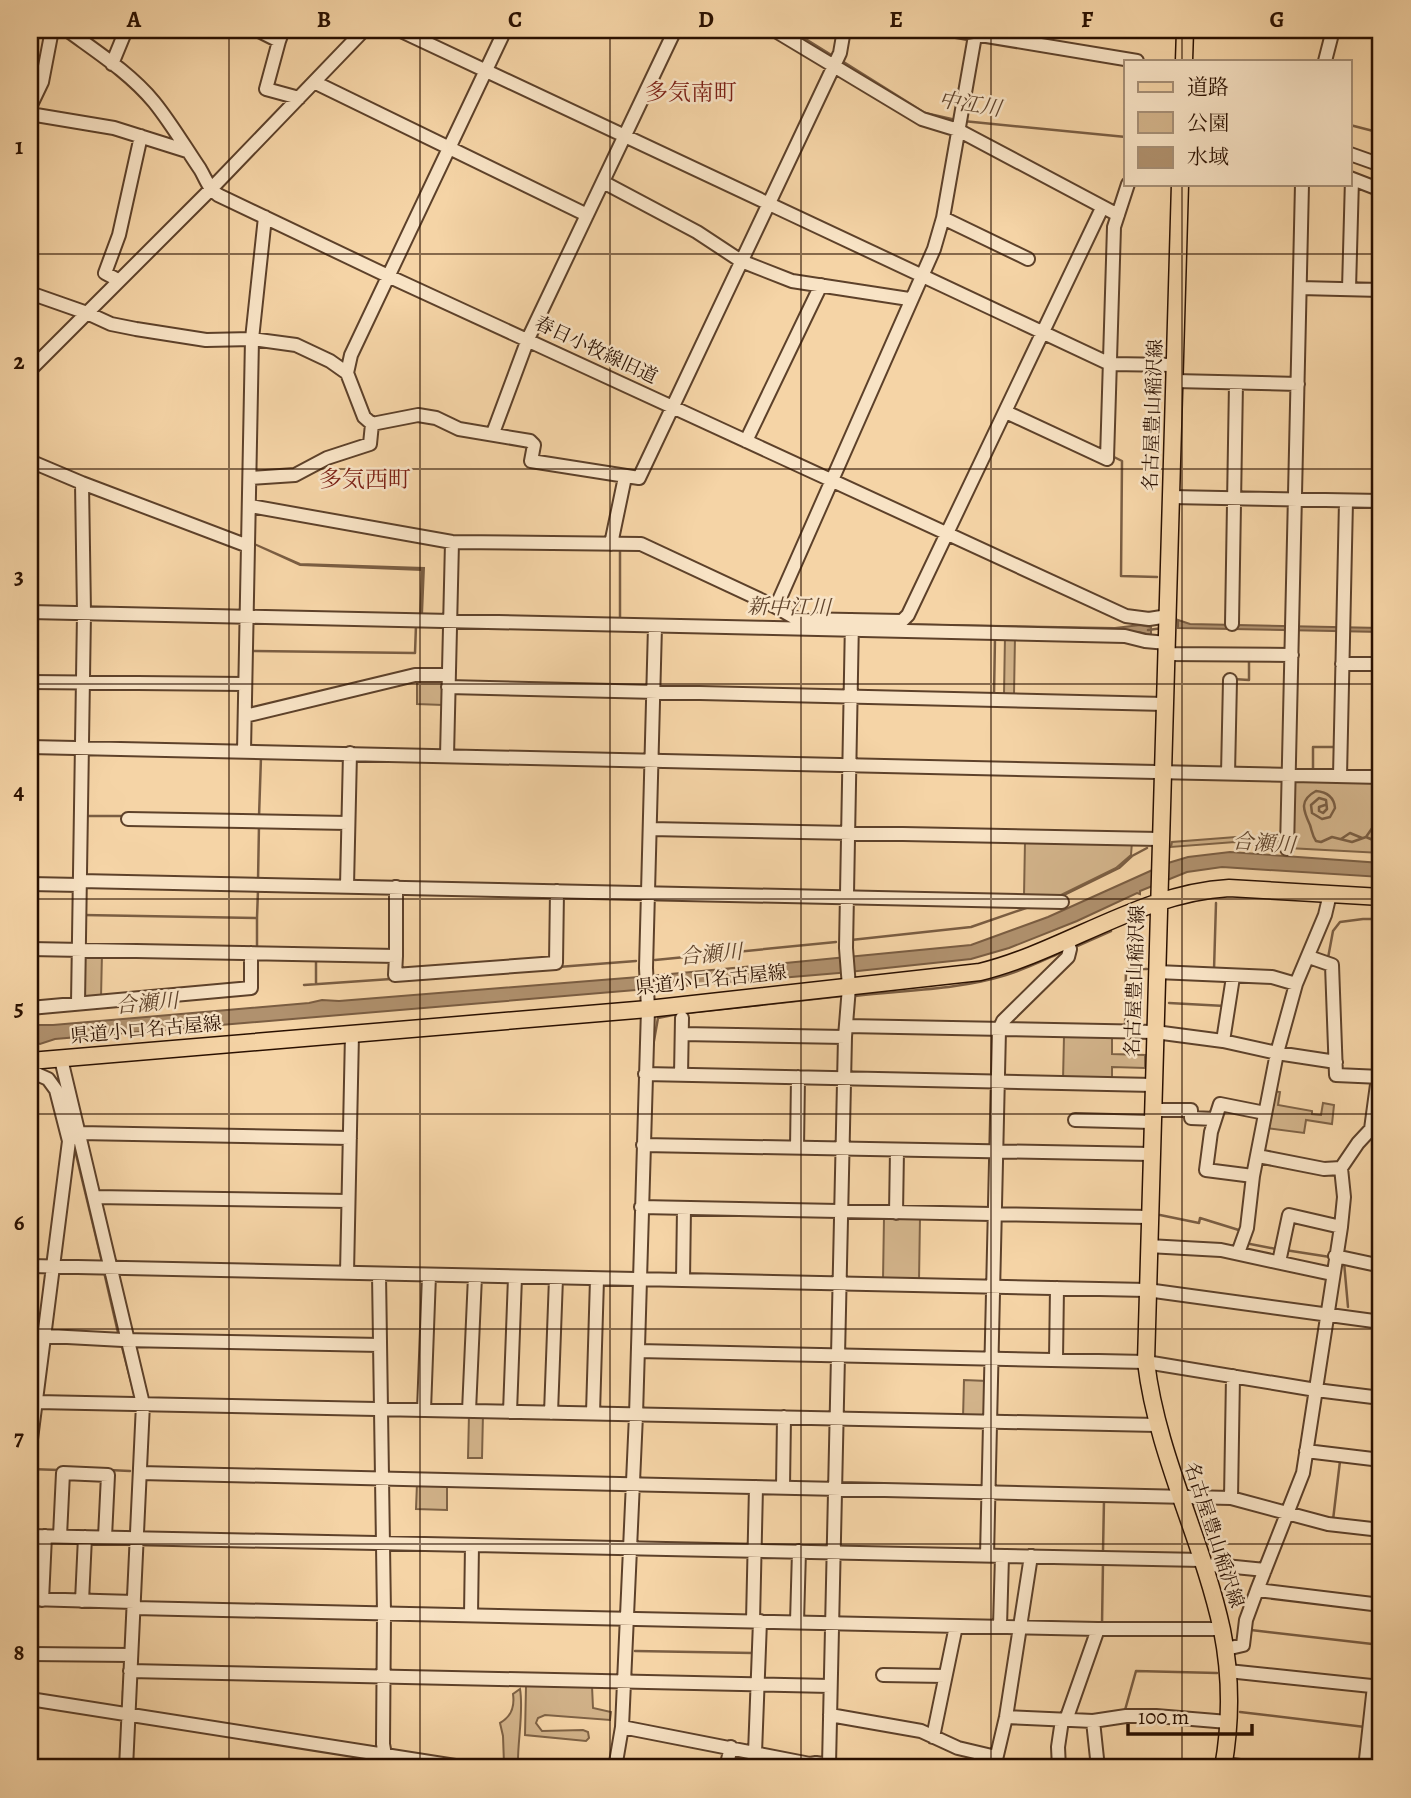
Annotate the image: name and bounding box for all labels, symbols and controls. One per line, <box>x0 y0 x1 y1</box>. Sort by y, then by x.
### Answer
text: A <box>126 4 142 35</box>
text: B <box>317 4 331 35</box>
text: C <box>508 4 522 35</box>
text: D <box>698 4 714 35</box>
text: E <box>889 4 903 35</box>
text: F <box>1081 4 1094 35</box>
text: G <box>1269 4 1285 35</box>
legend <box>1124 60 1352 186</box>
text: 道路 <box>1187 73 1229 101</box>
district label: 多気南町 <box>645 77 737 108</box>
water label: 中江川 <box>937 85 1005 123</box>
text: 公園 <box>1187 109 1229 137</box>
text: 1 <box>15 131 23 162</box>
text: 水域 <box>1187 143 1229 171</box>
street label: 春日小牧線旧道 <box>530 310 662 390</box>
street label: 名古屋豊山稲沢線 <box>1137 339 1169 491</box>
text: 2 <box>13 346 25 377</box>
district label: 多気西町 <box>319 464 411 495</box>
text: 3 <box>14 561 24 592</box>
water label: 新中江川 <box>747 592 833 622</box>
text: 4 <box>14 776 25 807</box>
water label: 合瀬川 <box>1232 827 1298 859</box>
street label: 名古屋豊山稲沢線 <box>1119 905 1151 1057</box>
water label: 合瀬川 <box>678 937 746 971</box>
street label: 県道小口名古屋線 <box>634 959 788 1001</box>
water label: 合瀬川 <box>114 986 182 1020</box>
text: 5 <box>14 992 24 1023</box>
street label: 県道小口名古屋線 <box>69 1010 223 1050</box>
text: 6 <box>14 1207 25 1238</box>
text: 7 <box>14 1422 24 1453</box>
street label: 名古屋豊山稲沢線 <box>1178 1459 1250 1611</box>
text: 8 <box>13 1637 25 1668</box>
scale bar <box>1128 1693 1252 1737</box>
text: 100 m <box>1138 1703 1189 1731</box>

